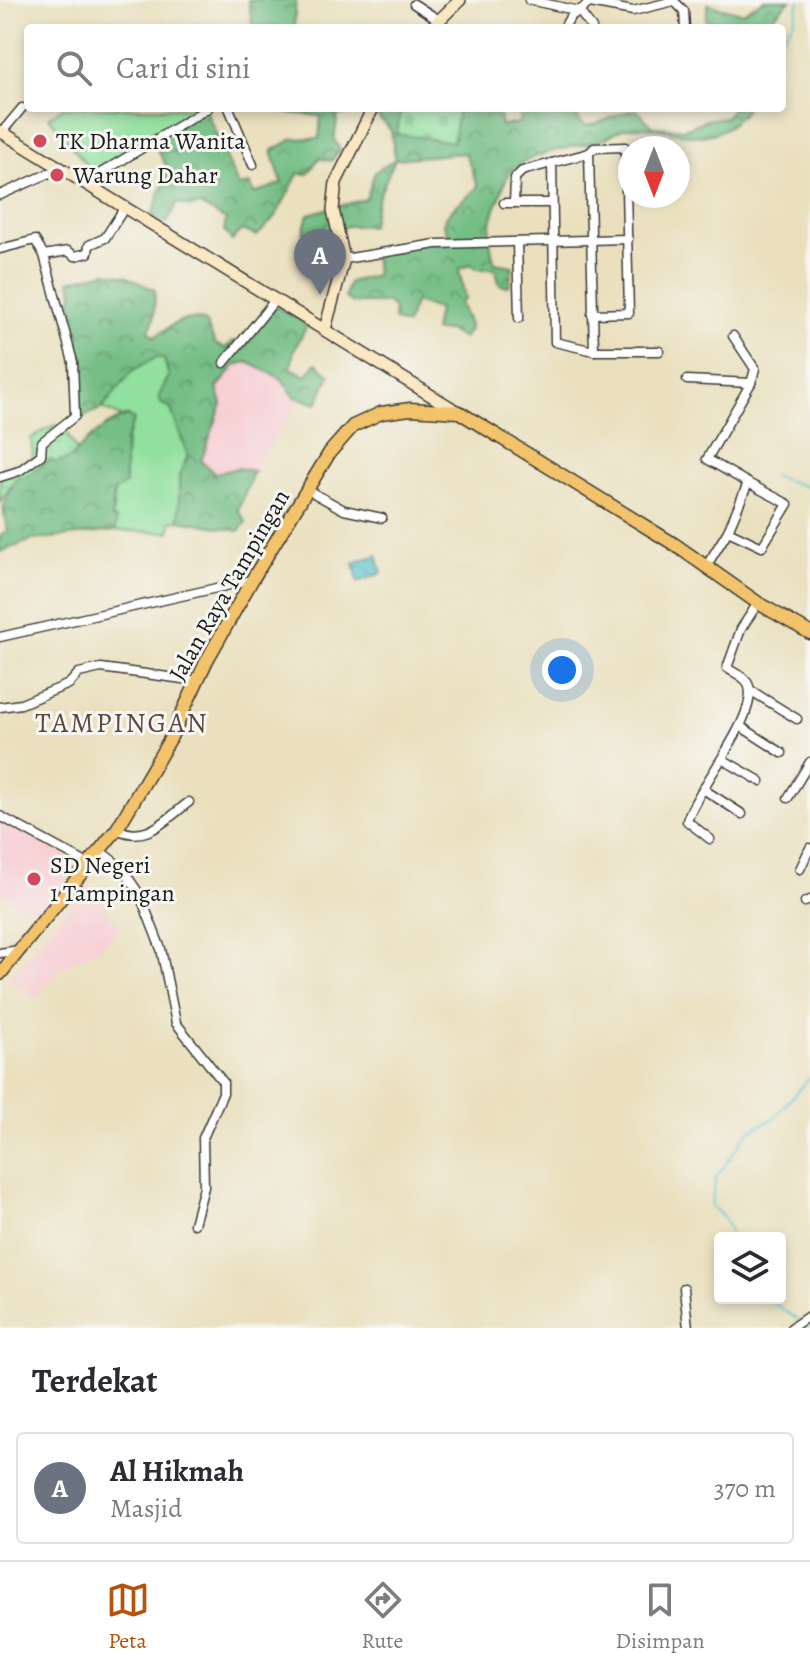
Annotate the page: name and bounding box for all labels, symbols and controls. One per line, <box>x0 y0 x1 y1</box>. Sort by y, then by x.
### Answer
search box <box>24 24 786 112</box>
icon: search <box>52 46 96 90</box>
text: Cari di sini <box>116 48 251 88</box>
place label: TK Dharma Wanita <box>56 125 246 157</box>
marker: TK Dharma Wanita <box>31 132 49 150</box>
north arrow <box>618 136 690 208</box>
place label: Warung Dahar <box>72 159 218 191</box>
marker: Warung Dahar <box>48 166 66 184</box>
pin: A <box>294 229 346 295</box>
street label: Jalan Raya Tampingan <box>161 483 297 687</box>
your location <box>542 650 582 690</box>
district label: TAMPINGAN <box>35 704 209 742</box>
place label: SD Negeri 1 Tampingan <box>50 849 175 909</box>
marker: SD Negeri 1 Tampingan <box>25 870 43 888</box>
map controls <box>714 1232 786 1304</box>
button: layers <box>714 1232 786 1304</box>
text: Terdekat <box>32 1357 158 1404</box>
text: Al Hikmah <box>110 1451 244 1491</box>
text: A <box>52 1471 68 1506</box>
text: 370 m <box>714 1471 776 1506</box>
text: Masjid <box>110 1491 182 1526</box>
tab: Peta <box>106 1578 150 1656</box>
tab: Rute <box>361 1578 405 1656</box>
tab: Disimpan <box>616 1578 704 1656</box>

